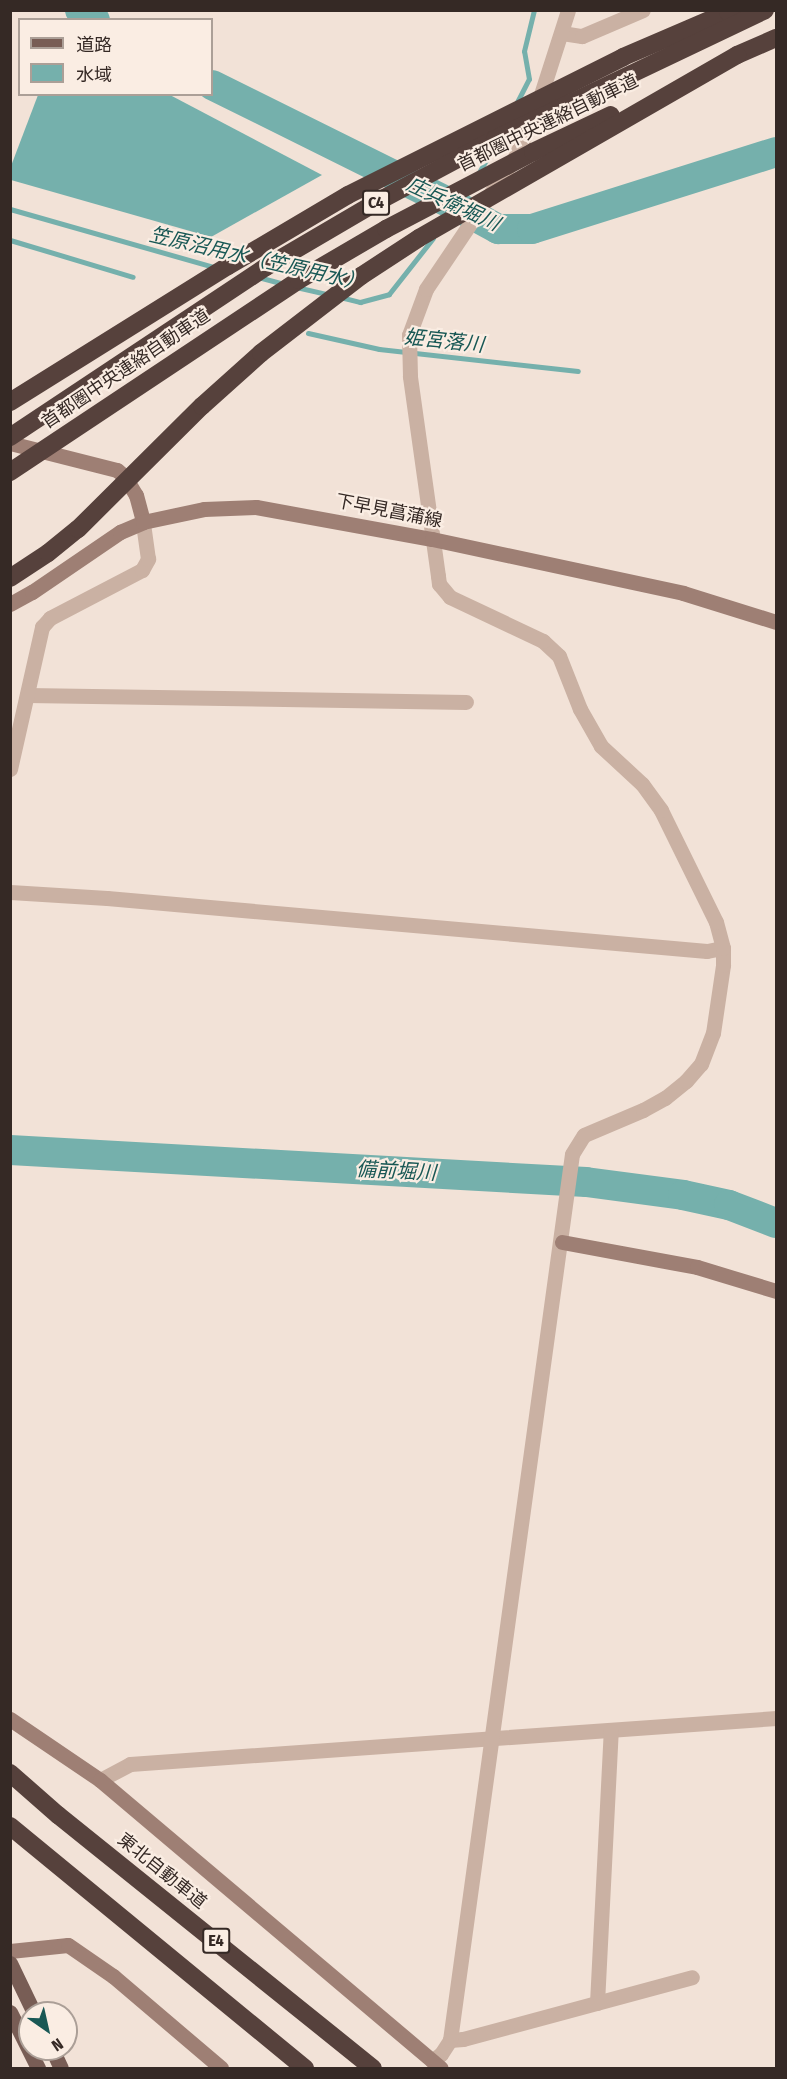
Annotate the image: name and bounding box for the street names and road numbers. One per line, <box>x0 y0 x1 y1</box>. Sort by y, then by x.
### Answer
street label: 首都圏中央連絡自動車道 <box>454 70 642 176</box>
road number: C4 <box>361 190 391 216</box>
street label: 首都圏中央連絡自動車道 <box>38 305 214 433</box>
street label: 下早見菖蒲線 <box>334 490 444 532</box>
street label: 東北自動車道 <box>113 1829 211 1913</box>
road number: E4 <box>201 1928 231 1954</box>

